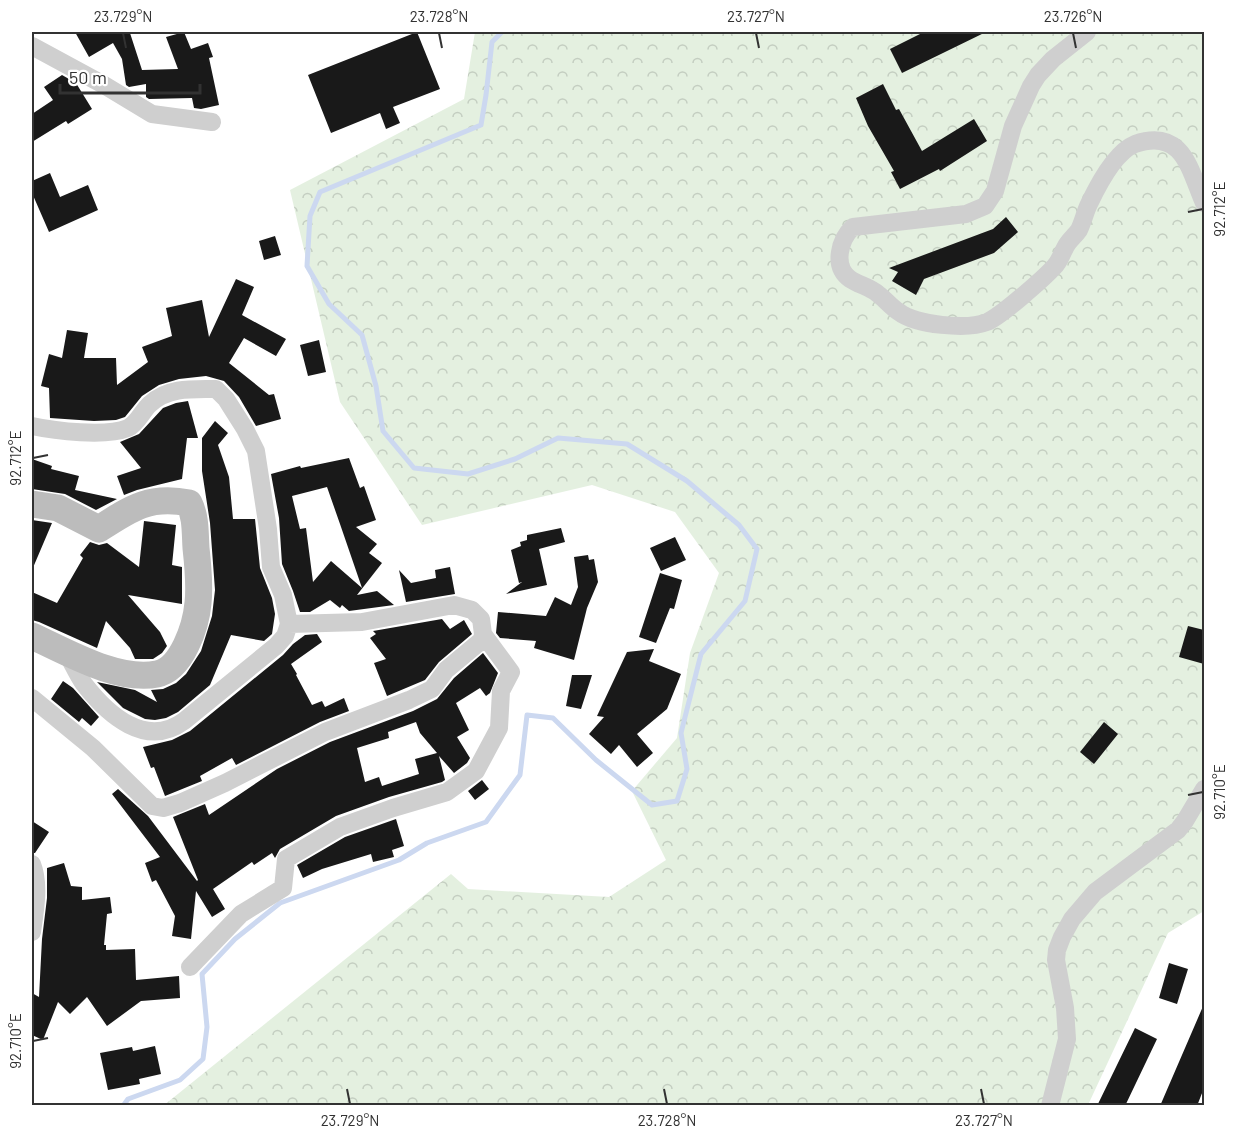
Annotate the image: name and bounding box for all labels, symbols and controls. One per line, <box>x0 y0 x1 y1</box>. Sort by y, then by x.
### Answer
text: 23.729°N <box>94 7 152 25</box>
text: 23.728°N <box>410 7 468 25</box>
text: 23.727°N <box>727 7 785 25</box>
text: 23.726°N <box>1044 7 1102 25</box>
scale bar <box>60 57 200 95</box>
text: 50 m <box>69 66 107 88</box>
text: 92.712°E <box>1210 181 1228 237</box>
text: 92.712°E <box>6 430 24 486</box>
text: 92.710°E <box>1210 764 1228 820</box>
text: 92.710°E <box>6 1013 24 1069</box>
text: 23.729°N <box>321 1111 379 1129</box>
text: 23.728°N <box>638 1111 696 1129</box>
text: 23.727°N <box>955 1111 1013 1129</box>

